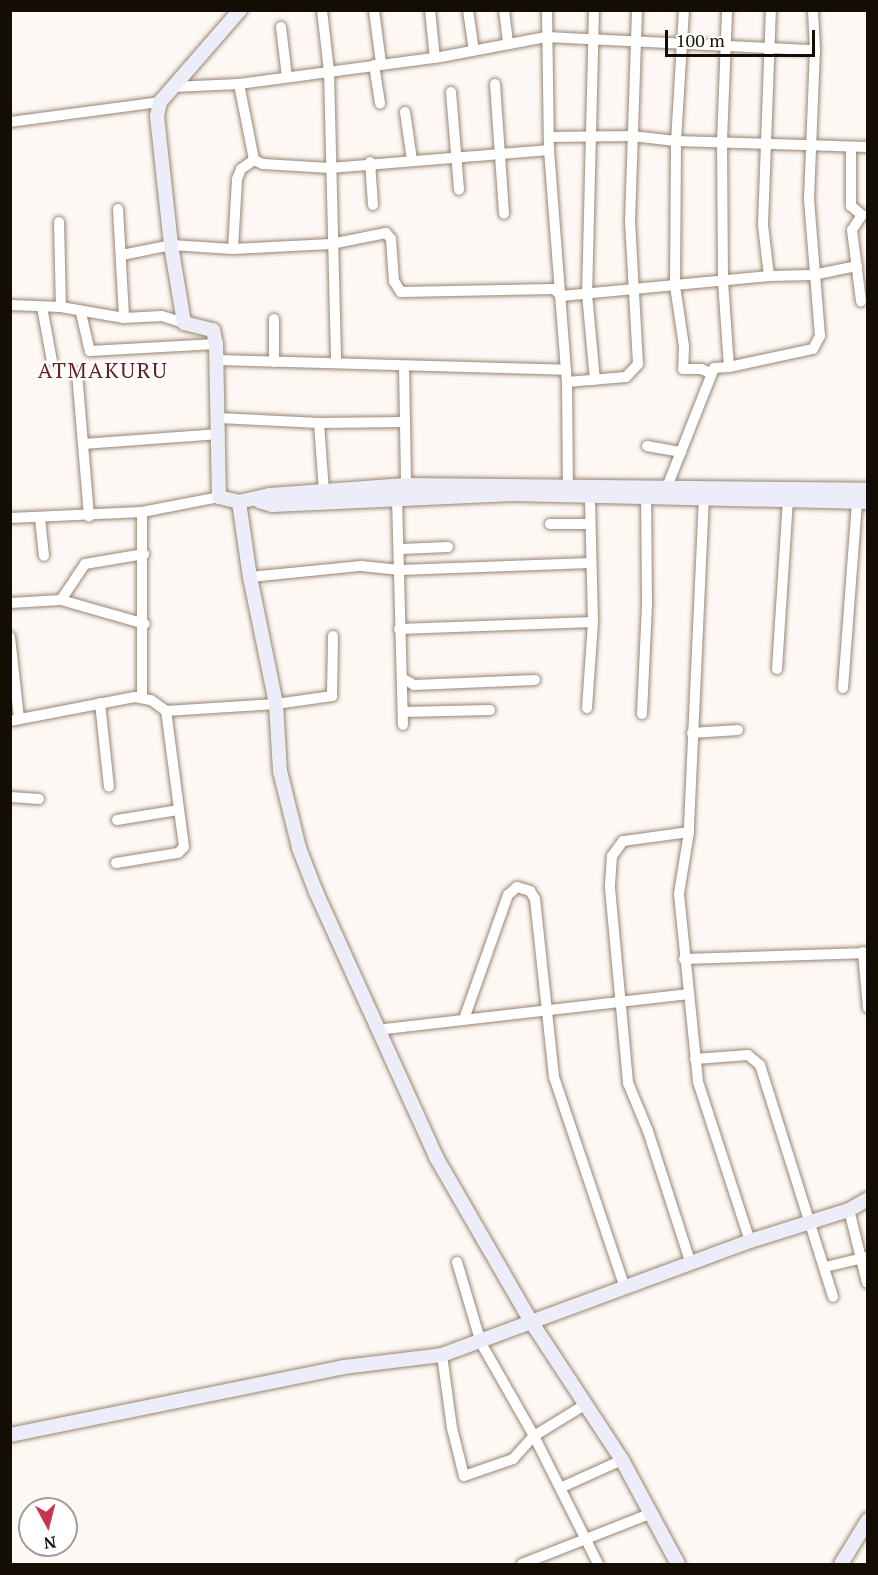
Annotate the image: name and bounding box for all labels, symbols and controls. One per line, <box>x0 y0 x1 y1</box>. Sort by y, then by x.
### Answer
scale bar <box>668 18 818 56</box>
text: 100 m <box>676 28 725 52</box>
district label: ATMAKURU <box>38 357 168 383</box>
north arrow <box>18 1497 78 1557</box>
text: N <box>43 1531 57 1555</box>

